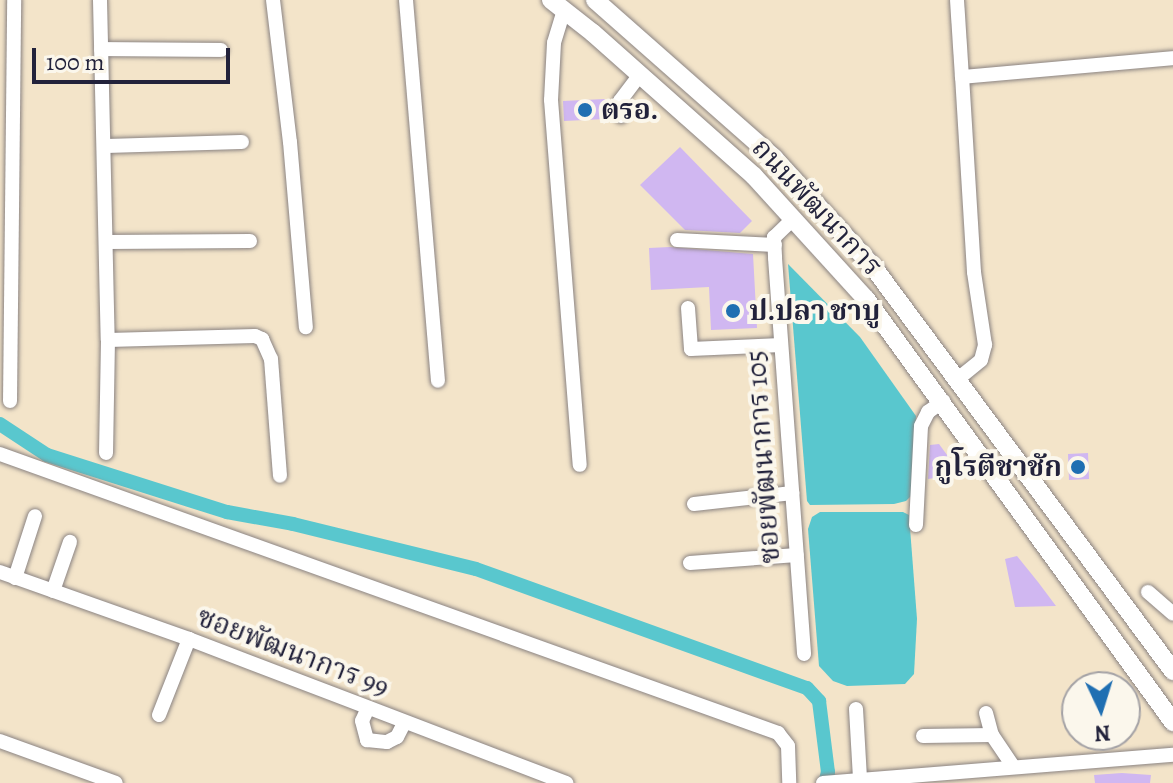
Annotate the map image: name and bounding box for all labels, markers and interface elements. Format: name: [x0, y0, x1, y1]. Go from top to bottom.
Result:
scale bar: [36, 32, 234, 82]
text: 100 m: [46, 46, 105, 78]
place label: ตรอ.: [601, 93, 658, 127]
marker: ตรอ.: [576, 101, 594, 119]
street label: ถนนพัฒนาการ: [745, 131, 889, 283]
place label: ป.ปลา ชาบู: [749, 294, 880, 328]
marker: ป.ปลา ชาบู: [724, 302, 742, 320]
street label: ซอยพัฒนาการ 105: [739, 349, 787, 565]
place label: กูโรตีชาชัก: [934, 450, 1062, 484]
marker: กูโรตีชาชัก: [1069, 458, 1087, 476]
street label: ซอยพัฒนาการ 99: [192, 600, 394, 704]
north arrow: [1061, 671, 1141, 751]
text: N: [1093, 717, 1112, 748]

